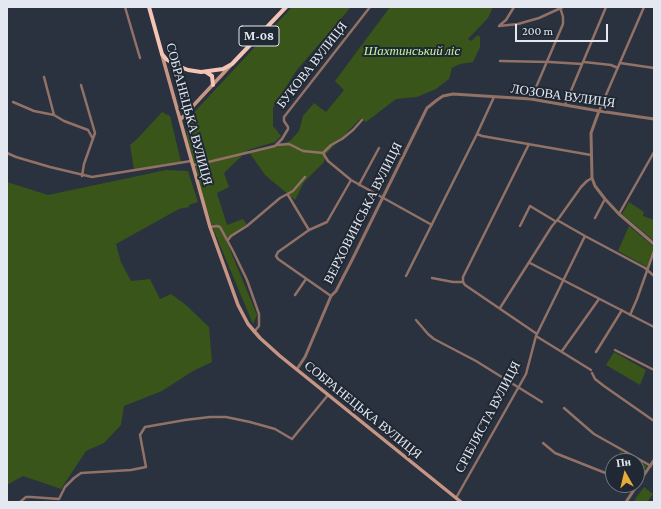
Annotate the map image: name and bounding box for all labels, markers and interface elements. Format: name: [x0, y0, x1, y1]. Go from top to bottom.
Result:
scale bar: [517, 16, 610, 42]
street label: БУКОВА ВУЛИЦЯ: [273, 19, 351, 111]
text: 200 m: [522, 24, 553, 38]
road number: М-08: [239, 26, 279, 46]
street label: СОБРАНЕЦЬКА ВУЛИЦЯ: [162, 41, 216, 187]
park label: Шахтинський ліс: [364, 43, 460, 59]
street label: ЛОЗОВА ВУЛИЦЯ: [510, 81, 616, 111]
street label: ВЕРХОВИНСЬКА ВУЛИЦЯ: [320, 140, 406, 286]
street label: СОБРАНЕЦЬКА ВУЛИЦЯ: [301, 358, 425, 462]
street label: СРІБЛЯСТА ВУЛИЦЯ: [452, 358, 524, 476]
north arrow: [605, 453, 645, 493]
text: Пн: [615, 455, 632, 469]

